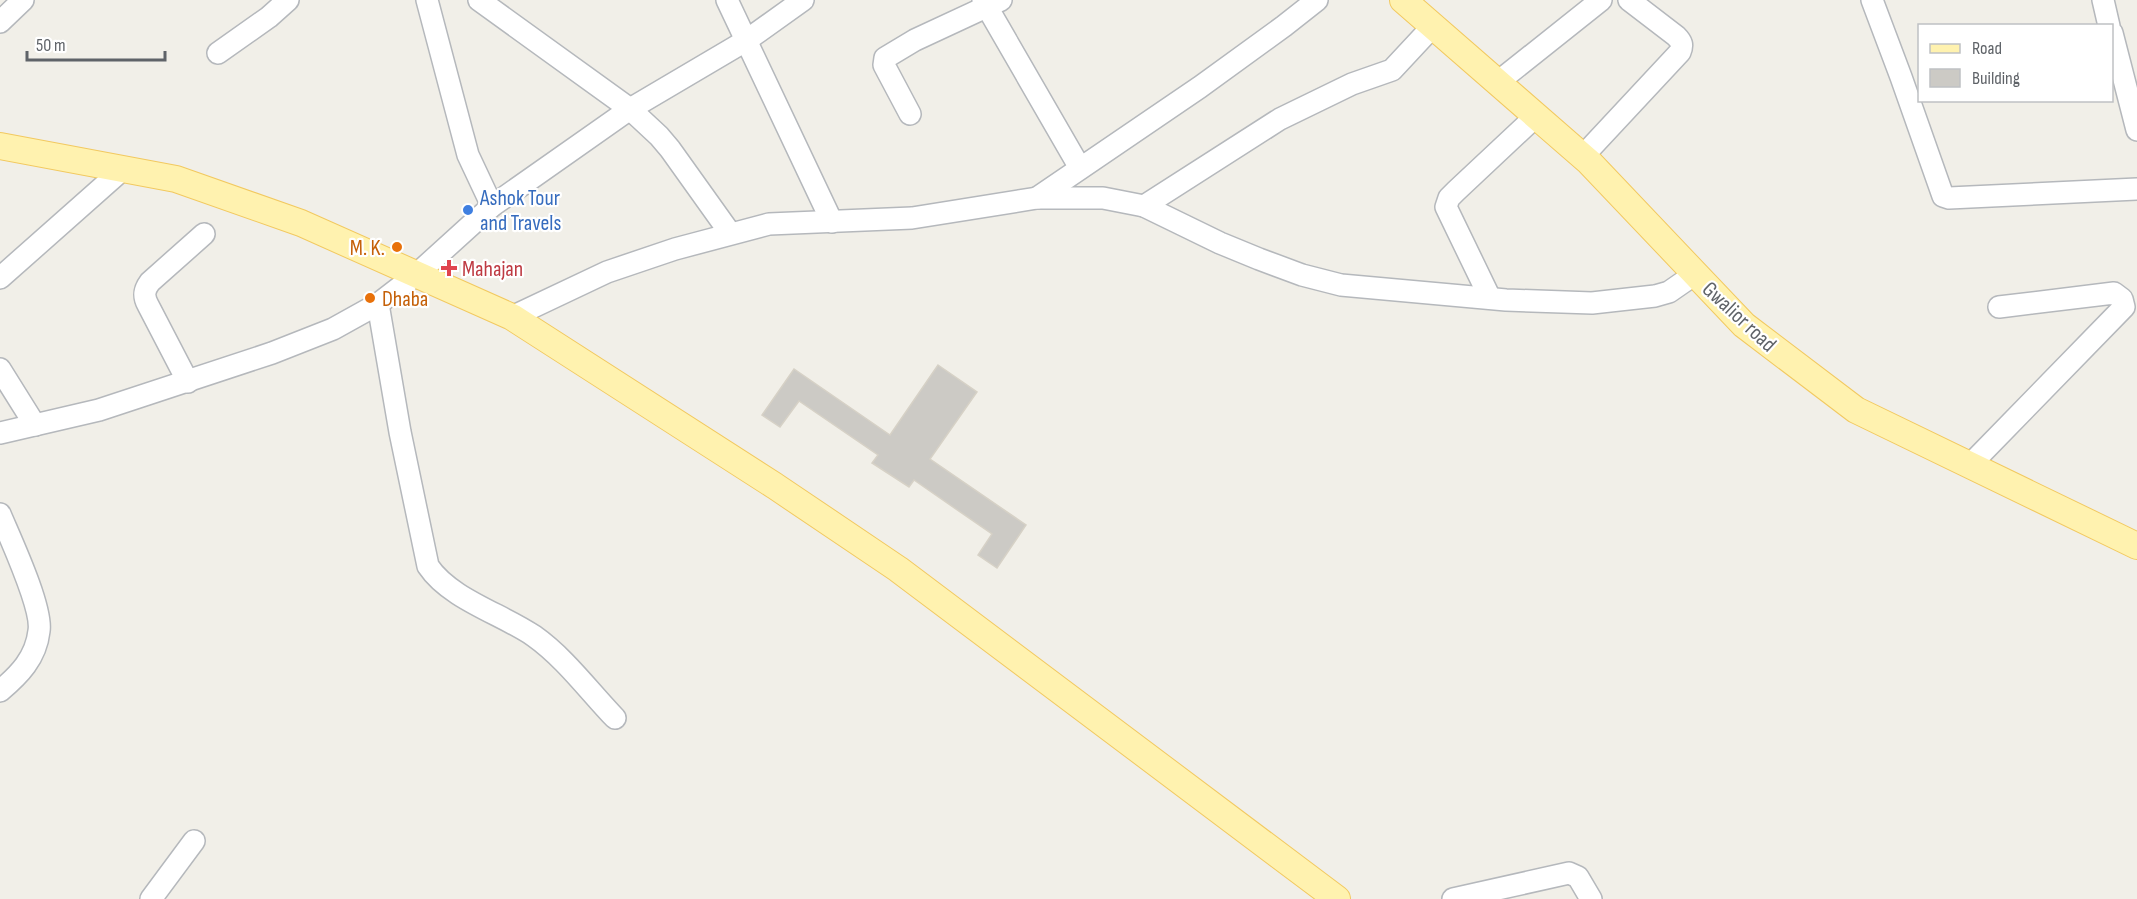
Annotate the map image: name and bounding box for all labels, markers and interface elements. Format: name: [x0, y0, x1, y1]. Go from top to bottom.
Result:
scale bar: [27, 24, 165, 62]
legend: [1918, 24, 2113, 102]
text: 50 m: [36, 35, 66, 56]
text: Road: [1972, 38, 2002, 59]
text: Building: [1972, 68, 2020, 89]
place label: Ashok Tour and Travels: [479, 185, 561, 237]
marker: Ashok Tour and Travels: [461, 203, 475, 217]
place label: M. K.: [350, 235, 385, 262]
marker: M. K.: [390, 240, 404, 254]
place label: Mahajan: [462, 256, 523, 283]
marker: Mahajan: [440, 259, 458, 277]
street label: Gwalior road: [1696, 276, 1782, 358]
place label: Dhaba: [382, 286, 428, 313]
marker: Dhaba: [363, 291, 377, 305]

